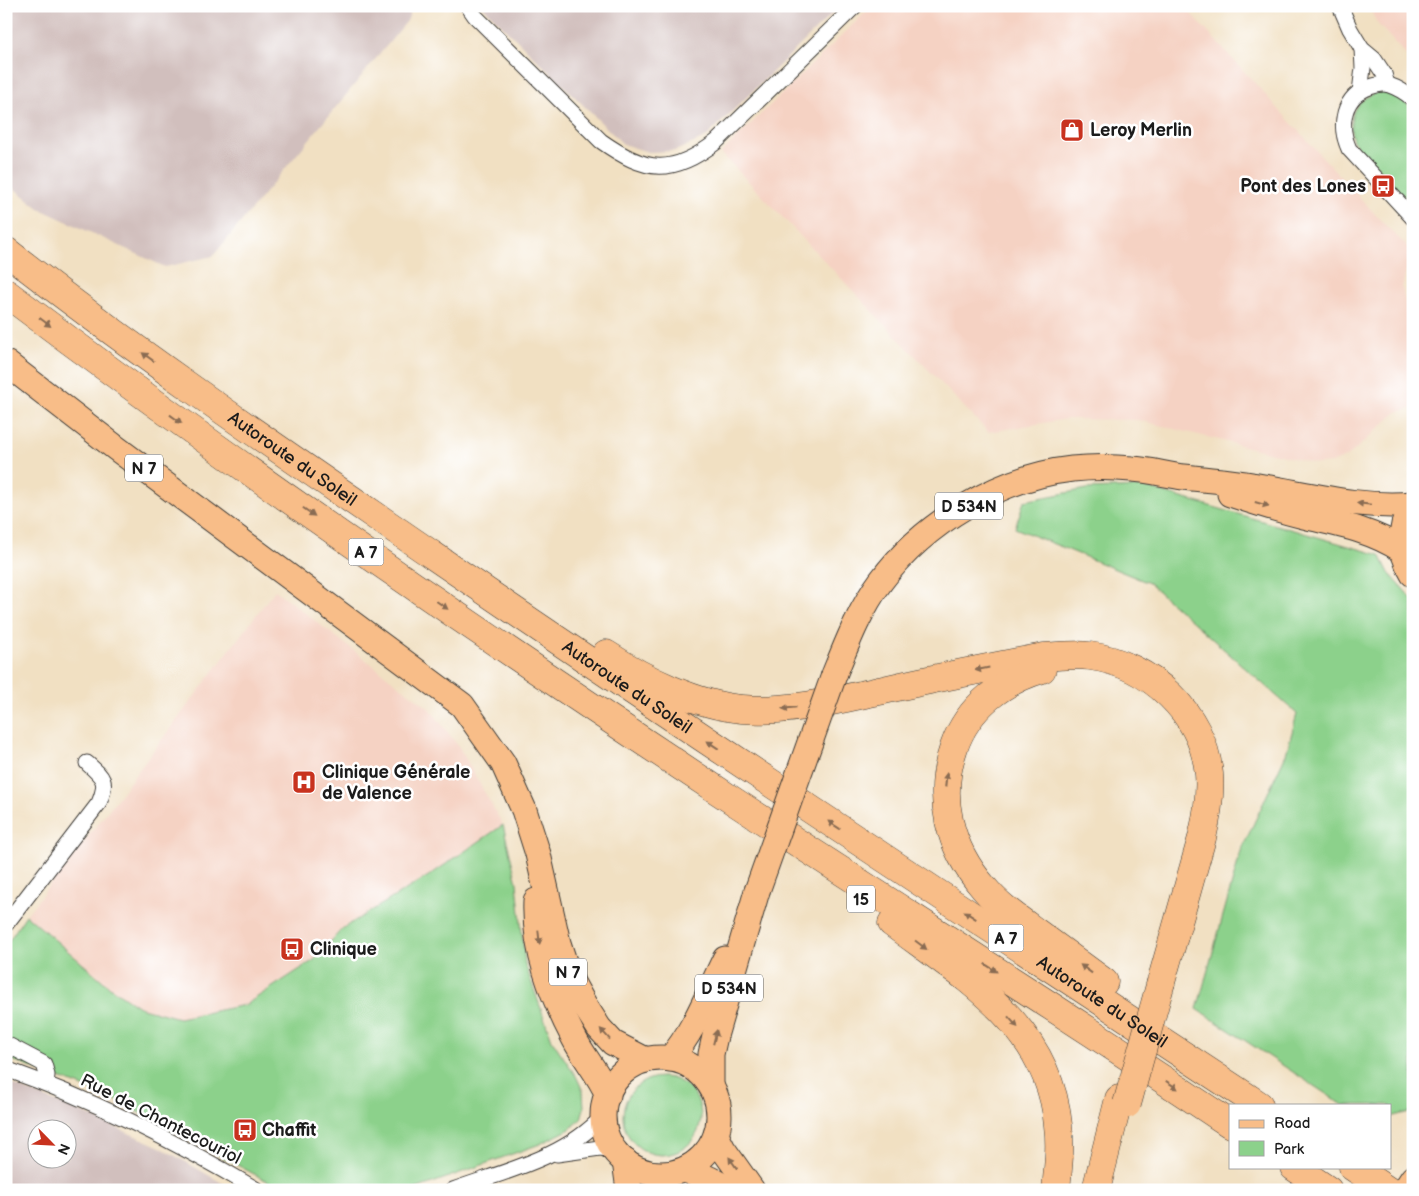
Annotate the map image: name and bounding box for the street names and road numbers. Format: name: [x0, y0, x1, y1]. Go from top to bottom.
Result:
street label: Autoroute du Soleil: [224, 407, 361, 511]
road number: N 7: [125, 454, 163, 482]
road number: D 534N: [935, 492, 1003, 520]
road number: A 7: [348, 538, 384, 566]
street label: Autoroute du Soleil: [558, 636, 696, 738]
road number: 15: [847, 886, 875, 912]
road number: A 7: [988, 924, 1024, 951]
street label: Autoroute du Soleil: [1033, 952, 1171, 1053]
road number: N 7: [549, 959, 587, 986]
road number: D 534N: [695, 974, 763, 1001]
street label: Rue de Chantecouriol: [77, 1070, 245, 1169]

